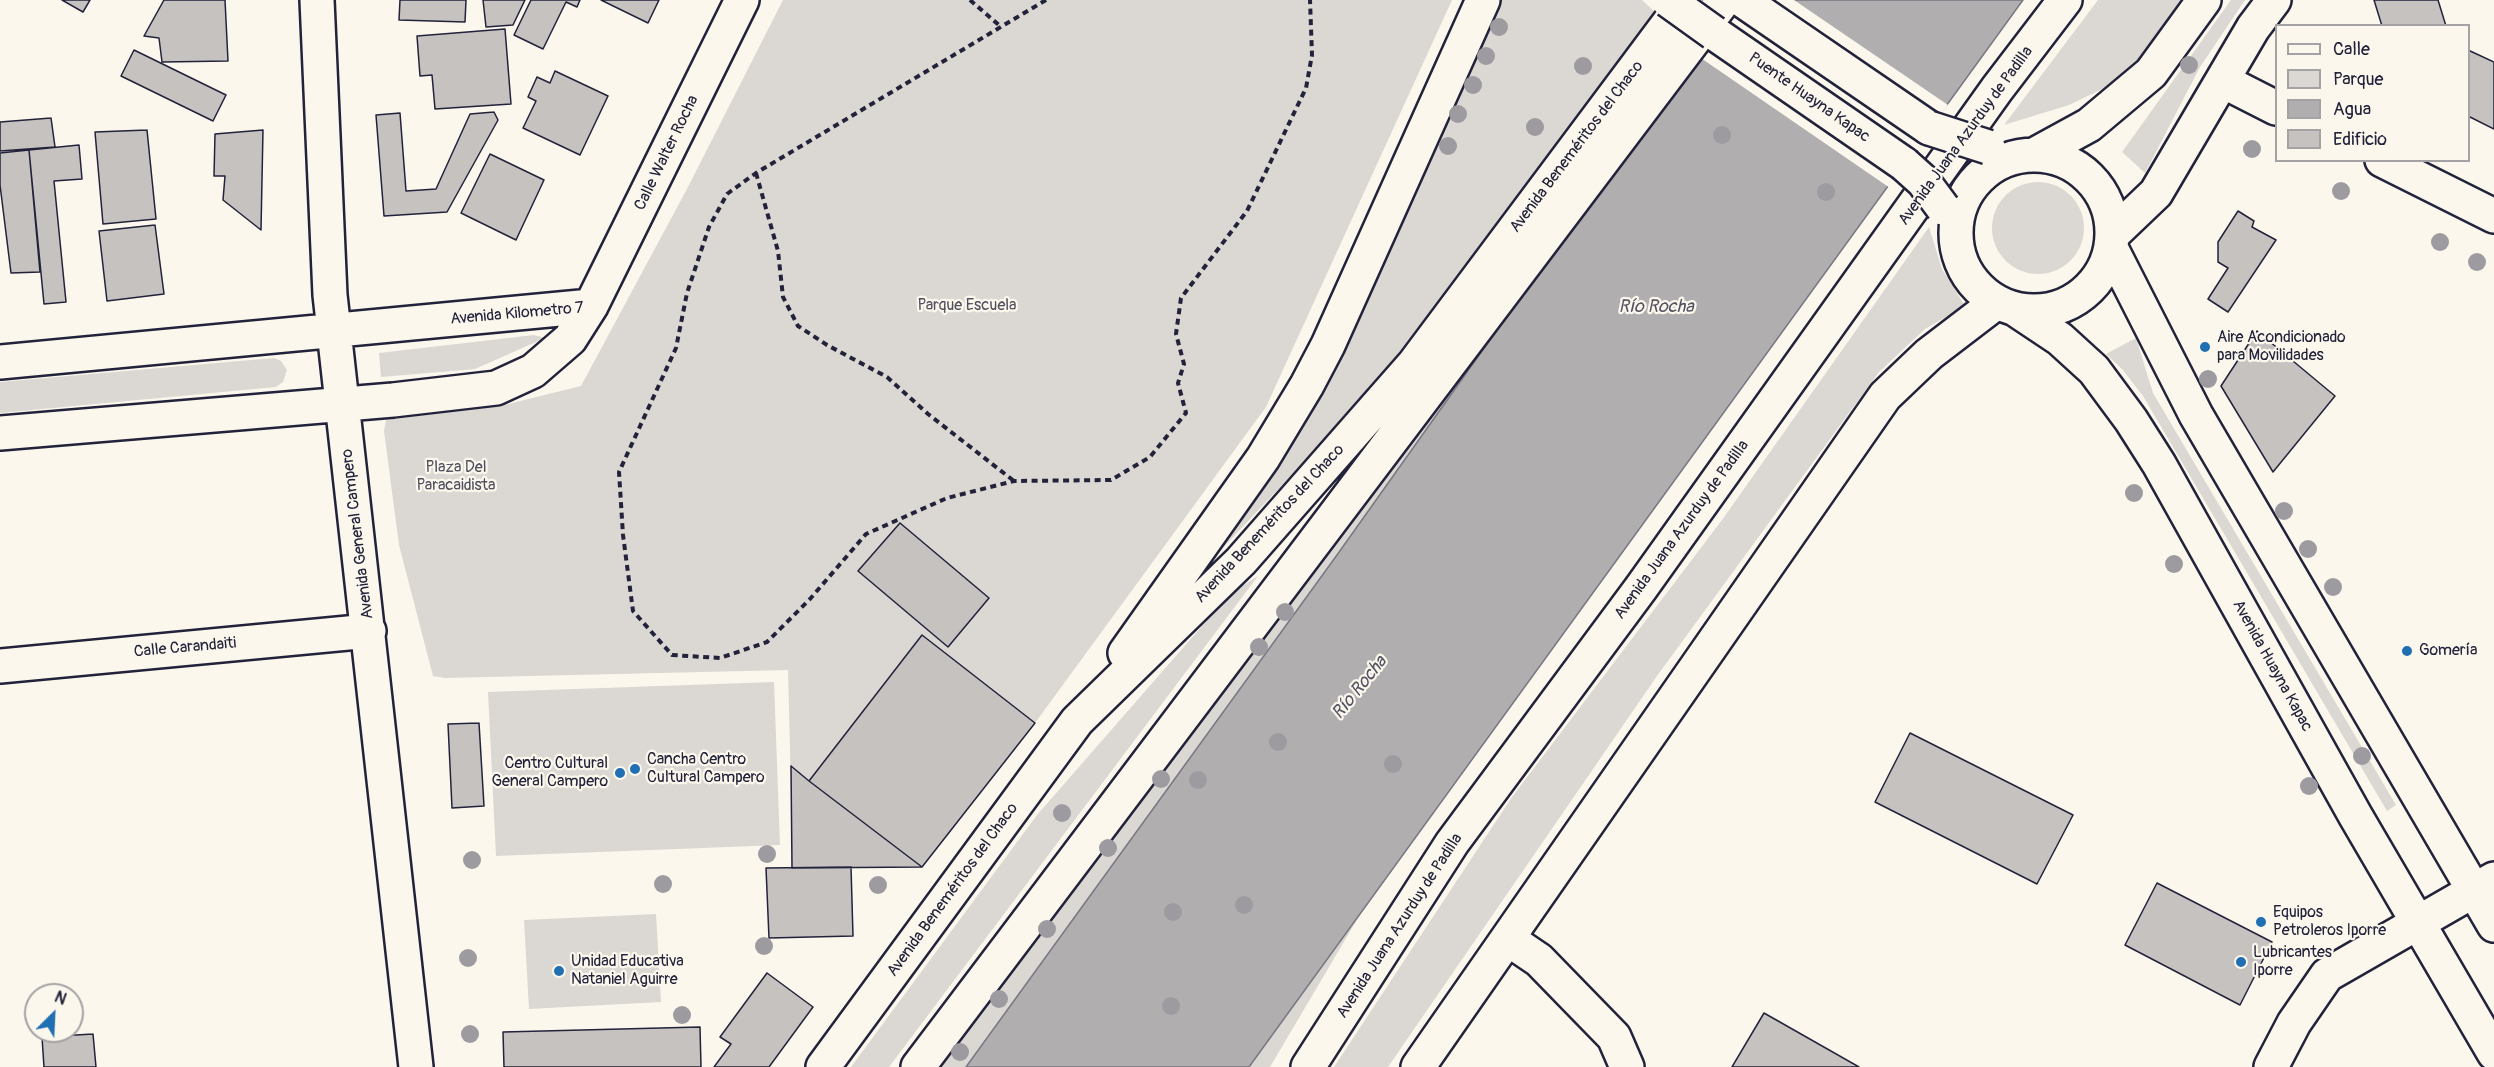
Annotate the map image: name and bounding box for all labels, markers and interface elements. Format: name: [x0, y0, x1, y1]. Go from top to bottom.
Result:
legend: [2275, 24, 2470, 162]
text: Calle: [2333, 38, 2370, 61]
street label: Avenida Juana Azurduy de Padilla: [1895, 43, 2037, 229]
street label: Puente Huayna Kapac: [1745, 49, 1873, 147]
street label: Avenida Beneméritos del Chaco: [1506, 57, 1648, 237]
text: Parque: [2333, 68, 2383, 91]
street label: Calle Walter Rocha: [631, 92, 703, 214]
text: Agua: [2333, 98, 2371, 121]
text: Edificio: [2333, 128, 2387, 151]
park label: Parque Escuela: [917, 296, 1017, 316]
water label: Río Rocha: [1618, 296, 1694, 318]
street label: Avenida Kilometro 7: [450, 299, 584, 329]
place label: Aire Acondicionado para Movilidades: [2217, 328, 2346, 366]
marker: Aire Acondicionado para Movilidades: [2198, 340, 2212, 354]
street label: Avenida Juana Azurduy de Padilla: [1611, 437, 1753, 623]
street label: Avenida Beneméritos del Chaco: [1191, 441, 1349, 607]
street label: Avenida General Campero: [338, 448, 378, 620]
park label: Plaza Del Paracaidista: [417, 458, 495, 496]
street label: Avenida Huayna Kapac: [2228, 597, 2316, 735]
street label: Calle Carandaiti: [133, 634, 237, 662]
place label: Gomería: [2419, 641, 2477, 661]
marker: Gomería: [2400, 644, 2414, 658]
water label: Río Rocha: [1328, 652, 1392, 724]
place label: Cancha Centro Cultural Campero: [647, 750, 765, 788]
place label: Centro Cultural General Campero: [492, 754, 608, 792]
marker: Cancha Centro Cultural Campero: [628, 762, 642, 776]
marker: Centro Cultural General Campero: [613, 766, 627, 780]
street label: Avenida Beneméritos del Chaco: [884, 799, 1022, 981]
street label: Avenida Juana Azurduy de Padilla: [1333, 830, 1467, 1022]
place label: Equipos Petroleros Iporre: [2273, 903, 2386, 941]
marker: Equipos Petroleros Iporre: [2254, 915, 2268, 929]
place label: Lubricantes Iporre: [2253, 943, 2332, 981]
place label: Unidad Educativa Nataniel Aguirre: [571, 952, 684, 990]
marker: Lubricantes Iporre: [2234, 955, 2248, 969]
marker: Unidad Educativa Nataniel Aguirre: [552, 964, 566, 978]
north arrow: [24, 983, 84, 1043]
text: N: [51, 987, 70, 1010]

